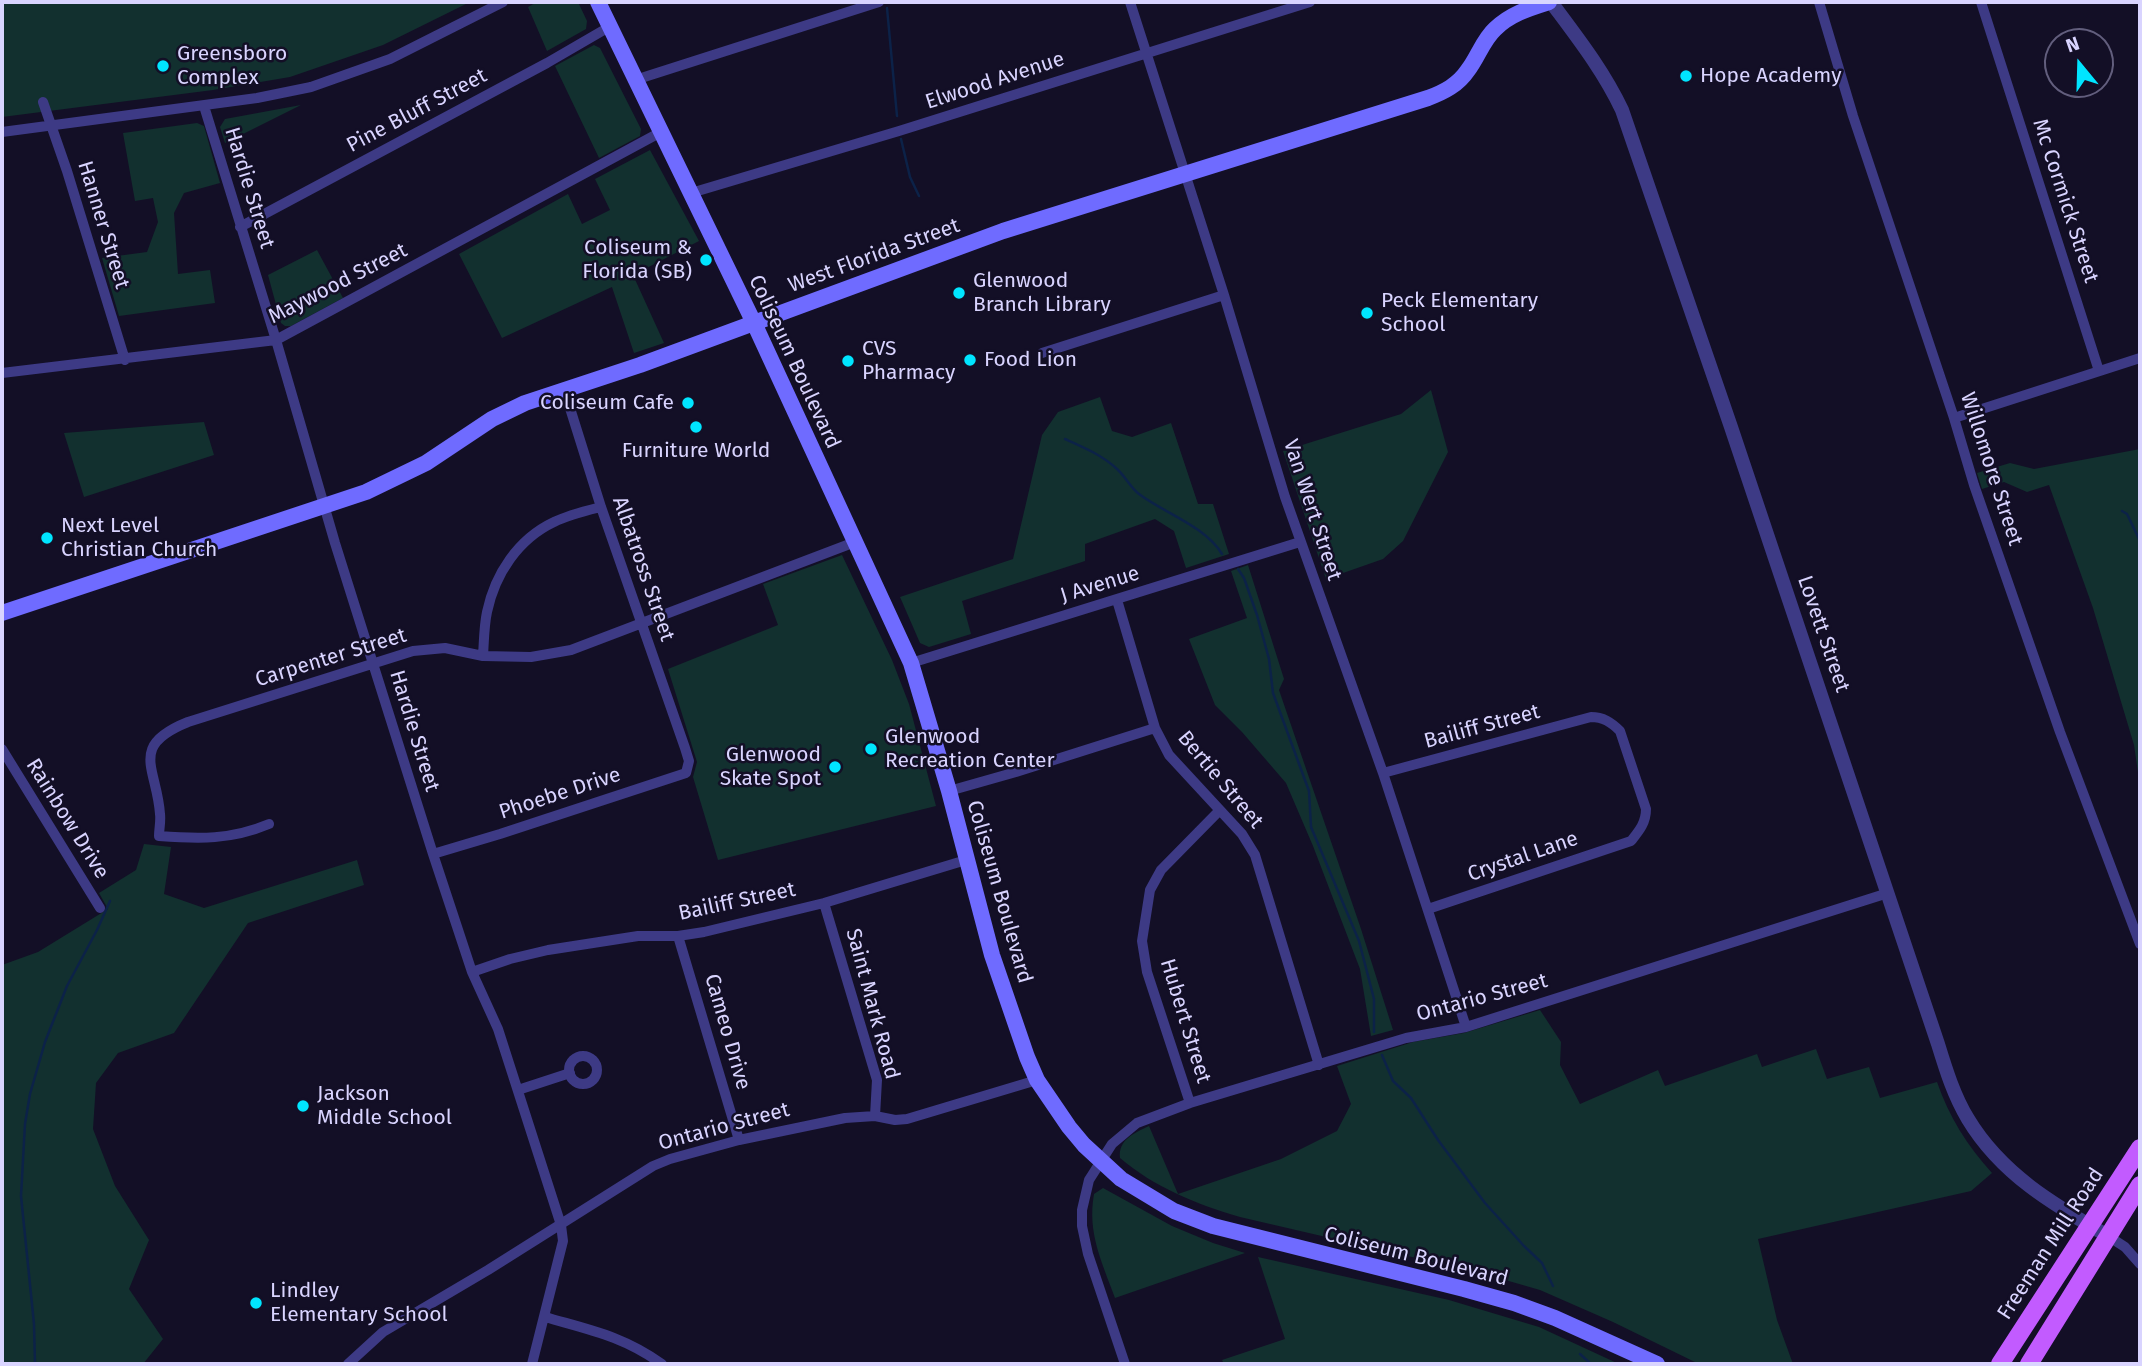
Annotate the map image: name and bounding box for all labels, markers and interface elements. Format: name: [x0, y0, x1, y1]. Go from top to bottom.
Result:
north arrow: [2044, 28, 2114, 98]
text: N: [2063, 32, 2082, 57]
place label: Greensboro Complex: [177, 41, 287, 91]
street label: Elwood Avenue: [922, 47, 1068, 115]
marker: Greensboro Complex: [155, 58, 171, 74]
street label: Pine Bluff Street: [343, 63, 491, 159]
place label: Hope Academy: [1700, 63, 1841, 89]
marker: Hope Academy: [1678, 68, 1694, 84]
street label: Mc Cormick Street: [2027, 116, 2103, 286]
street label: Hardie Street: [219, 124, 279, 252]
street label: Hanner Street: [72, 158, 134, 292]
street label: West Florida Street: [785, 213, 963, 299]
place label: Coliseum & Florida (SB): [582, 235, 692, 285]
street label: Maywood Street: [264, 238, 412, 330]
marker: Coliseum & Florida (SB): [698, 252, 714, 268]
place label: Glenwood Branch Library: [973, 268, 1111, 318]
street label: Coliseum Boulevard: [743, 271, 845, 453]
marker: Glenwood Branch Library: [951, 285, 967, 301]
place label: Peck Elementary School: [1381, 288, 1538, 338]
marker: Peck Elementary School: [1359, 305, 1375, 321]
place label: CVS Pharmacy: [862, 336, 955, 386]
place label: Food Lion: [984, 347, 1077, 373]
marker: Food Lion: [962, 352, 978, 368]
marker: CVS Pharmacy: [840, 353, 856, 369]
street label: Willomore Street: [1954, 389, 2028, 549]
place label: Coliseum Cafe: [540, 390, 674, 416]
marker: Coliseum Cafe: [680, 395, 696, 411]
marker: Furniture World: [688, 419, 704, 435]
street label: Van Wert Street: [1277, 436, 1347, 584]
place label: Furniture World: [622, 438, 770, 464]
street label: Albatross Street: [606, 493, 680, 645]
place label: Next Level Christian Church: [61, 513, 217, 563]
marker: Next Level Christian Church: [39, 530, 55, 546]
street label: J Avenue: [1057, 561, 1143, 609]
street label: Lovett Street: [1791, 572, 1855, 696]
street label: Carpenter Street: [252, 623, 410, 693]
street label: Hardie Street: [384, 667, 444, 795]
street label: Bailiff Street: [1421, 699, 1543, 755]
place label: Glenwood Recreation Center: [885, 724, 1055, 774]
street label: Bertie Street: [1172, 726, 1268, 834]
marker: Glenwood Recreation Center: [863, 741, 879, 757]
place label: Glenwood Skate Spot: [720, 742, 821, 792]
street label: Rainbow Drive: [20, 754, 114, 884]
marker: Glenwood Skate Spot: [827, 759, 843, 775]
street label: Phoebe Drive: [496, 762, 624, 826]
street label: Coliseum Boulevard: [961, 798, 1037, 986]
street label: Crystal Lane: [1464, 826, 1582, 888]
street label: Bailiff Street: [676, 877, 798, 927]
street label: Saint Mark Road: [840, 926, 904, 1082]
street label: Hubert Street: [1154, 956, 1216, 1086]
street label: Ontario Street: [1414, 968, 1550, 1028]
street label: Cameo Drive: [698, 971, 756, 1093]
place label: Jackson Middle School: [317, 1081, 452, 1131]
street label: Ontario Street: [656, 1097, 792, 1157]
marker: Jackson Middle School: [295, 1098, 311, 1114]
street label: Freeman Mill Road: [1993, 1163, 2109, 1325]
street label: Coliseum Boulevard: [1321, 1222, 1511, 1292]
place label: Lindley Elementary School: [270, 1278, 448, 1328]
marker: Lindley Elementary School: [248, 1295, 264, 1311]

